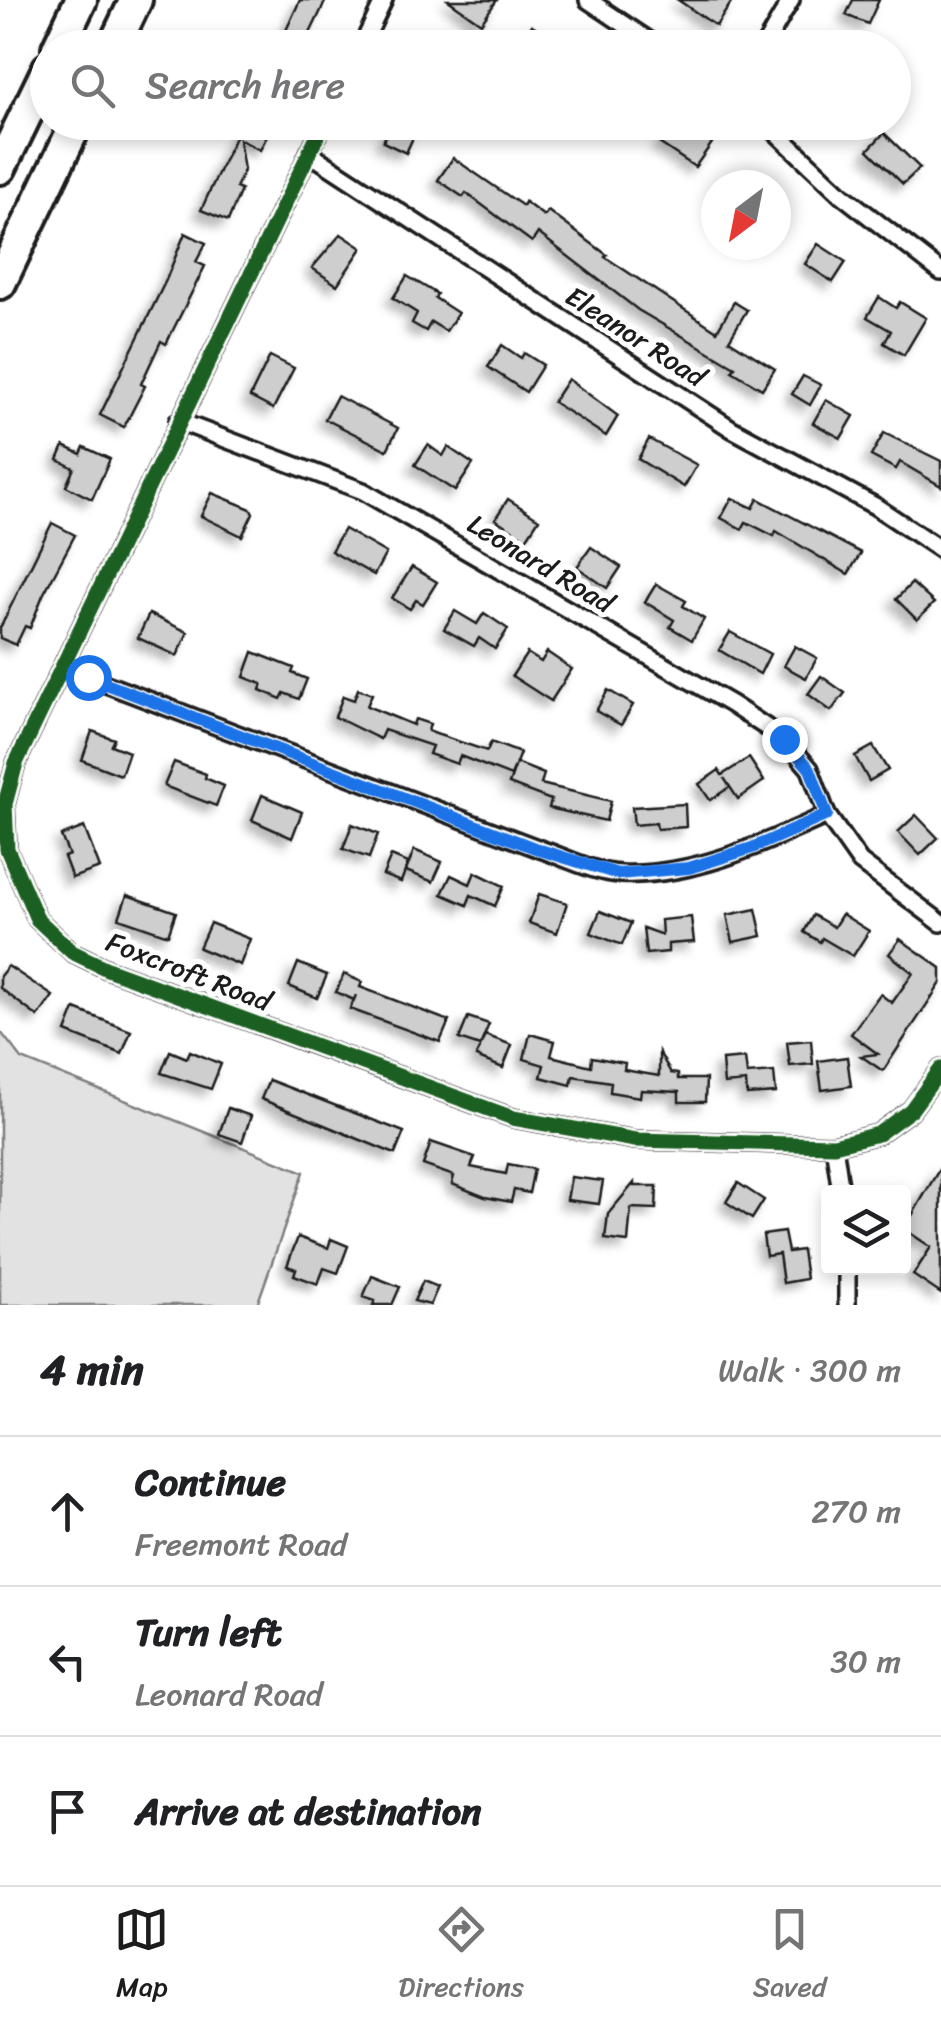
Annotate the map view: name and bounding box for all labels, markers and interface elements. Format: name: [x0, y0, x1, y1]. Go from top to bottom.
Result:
search box: [30, 30, 911, 140]
text: Search here: [145, 52, 345, 119]
icon: search: [65, 58, 120, 113]
north arrow: [701, 170, 791, 260]
street label: Eleanor Road: [555, 272, 718, 402]
street label: Leonard Road: [458, 500, 626, 628]
route start: [66, 655, 112, 701]
route end: [762, 717, 808, 763]
street label: Foxcroft Road: [99, 917, 281, 1026]
map controls: [821, 1185, 911, 1275]
button: layers: [821, 1185, 911, 1275]
text: 4 min: [40, 1333, 144, 1407]
text: Walk · 300 m: [718, 1342, 901, 1399]
text: Continue: [135, 1449, 286, 1516]
text: 270 m: [811, 1483, 901, 1540]
icon: ahead: [40, 1484, 95, 1539]
text: Freemont Road: [135, 1516, 347, 1573]
text: Turn left: [135, 1599, 281, 1666]
text: 30 m: [830, 1633, 901, 1690]
icon: left: [40, 1634, 95, 1689]
text: Leonard Road: [135, 1666, 323, 1723]
text: Arrive at destination: [135, 1778, 482, 1845]
icon: arrive: [40, 1784, 95, 1839]
tab: Map: [114, 1902, 169, 2011]
tab: Directions: [398, 1902, 524, 2011]
tab: Saved: [753, 1902, 827, 2011]

